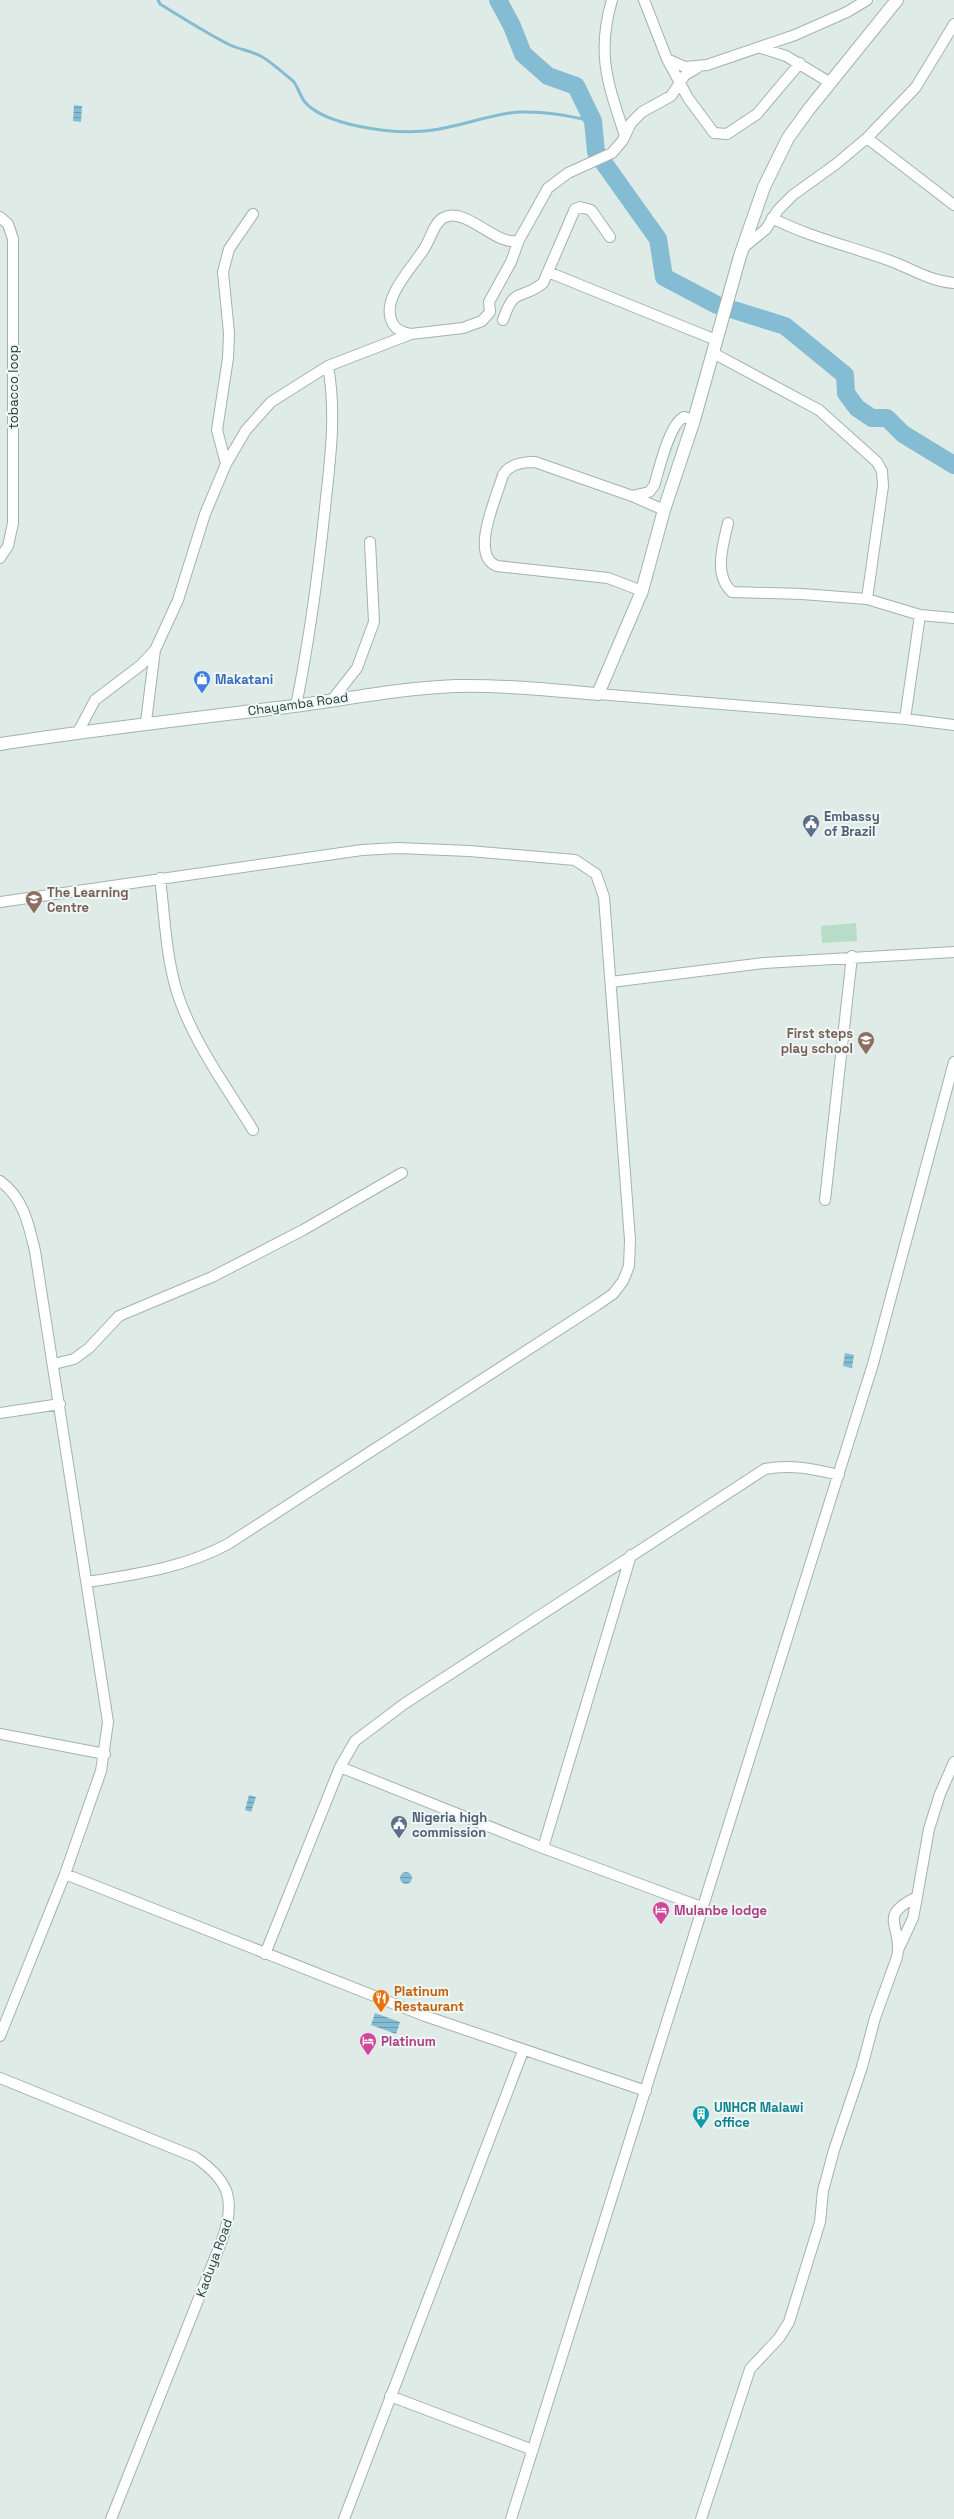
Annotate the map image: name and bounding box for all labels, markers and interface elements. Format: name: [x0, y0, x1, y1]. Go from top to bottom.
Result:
street label: tobacco loop: [5, 345, 22, 429]
shop icon: Makatani: [192, 669, 212, 694]
place label: Makatani: [215, 671, 273, 688]
street label: Chayamba Road: [247, 689, 349, 719]
place label: Embassy of Brazil: [824, 808, 880, 840]
public building icon: Embassy of Brazil: [801, 813, 821, 838]
place label: The Learning Centre: [47, 884, 128, 916]
school or university icon: The Learning Centre: [24, 889, 44, 914]
place label: First steps play school: [781, 1025, 853, 1057]
school or university icon: First steps play school: [856, 1030, 876, 1055]
place label: Nigeria high commission: [412, 1809, 487, 1841]
public building icon: Nigeria high commission: [389, 1814, 409, 1839]
hotel icon: Mulanbe lodge: [651, 1900, 671, 1925]
place label: Mulanbe lodge: [674, 1902, 767, 1919]
place label: Platinum Restaurant: [394, 1983, 464, 2015]
restaurant icon: Platinum Restaurant: [371, 1988, 391, 2013]
hotel icon: Platinum: [358, 2031, 378, 2056]
place label: Platinum: [381, 2033, 436, 2050]
place label: UNHCR Malawi office: [714, 2099, 803, 2131]
building icon: UNHCR Malawi office: [691, 2104, 711, 2129]
street label: Kaduya Road: [192, 2216, 236, 2300]

